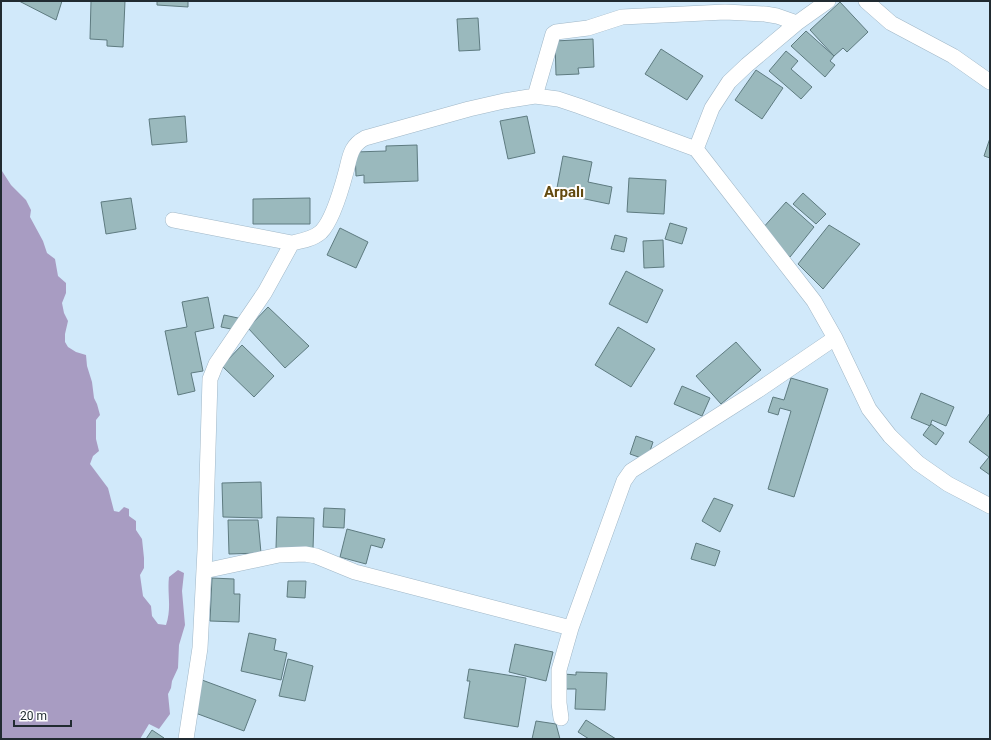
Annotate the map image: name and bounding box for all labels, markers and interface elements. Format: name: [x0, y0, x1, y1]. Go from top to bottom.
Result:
district label: Arpalı: [544, 183, 584, 201]
scale bar: [14, 702, 71, 728]
text: 20 m: [20, 709, 47, 723]

